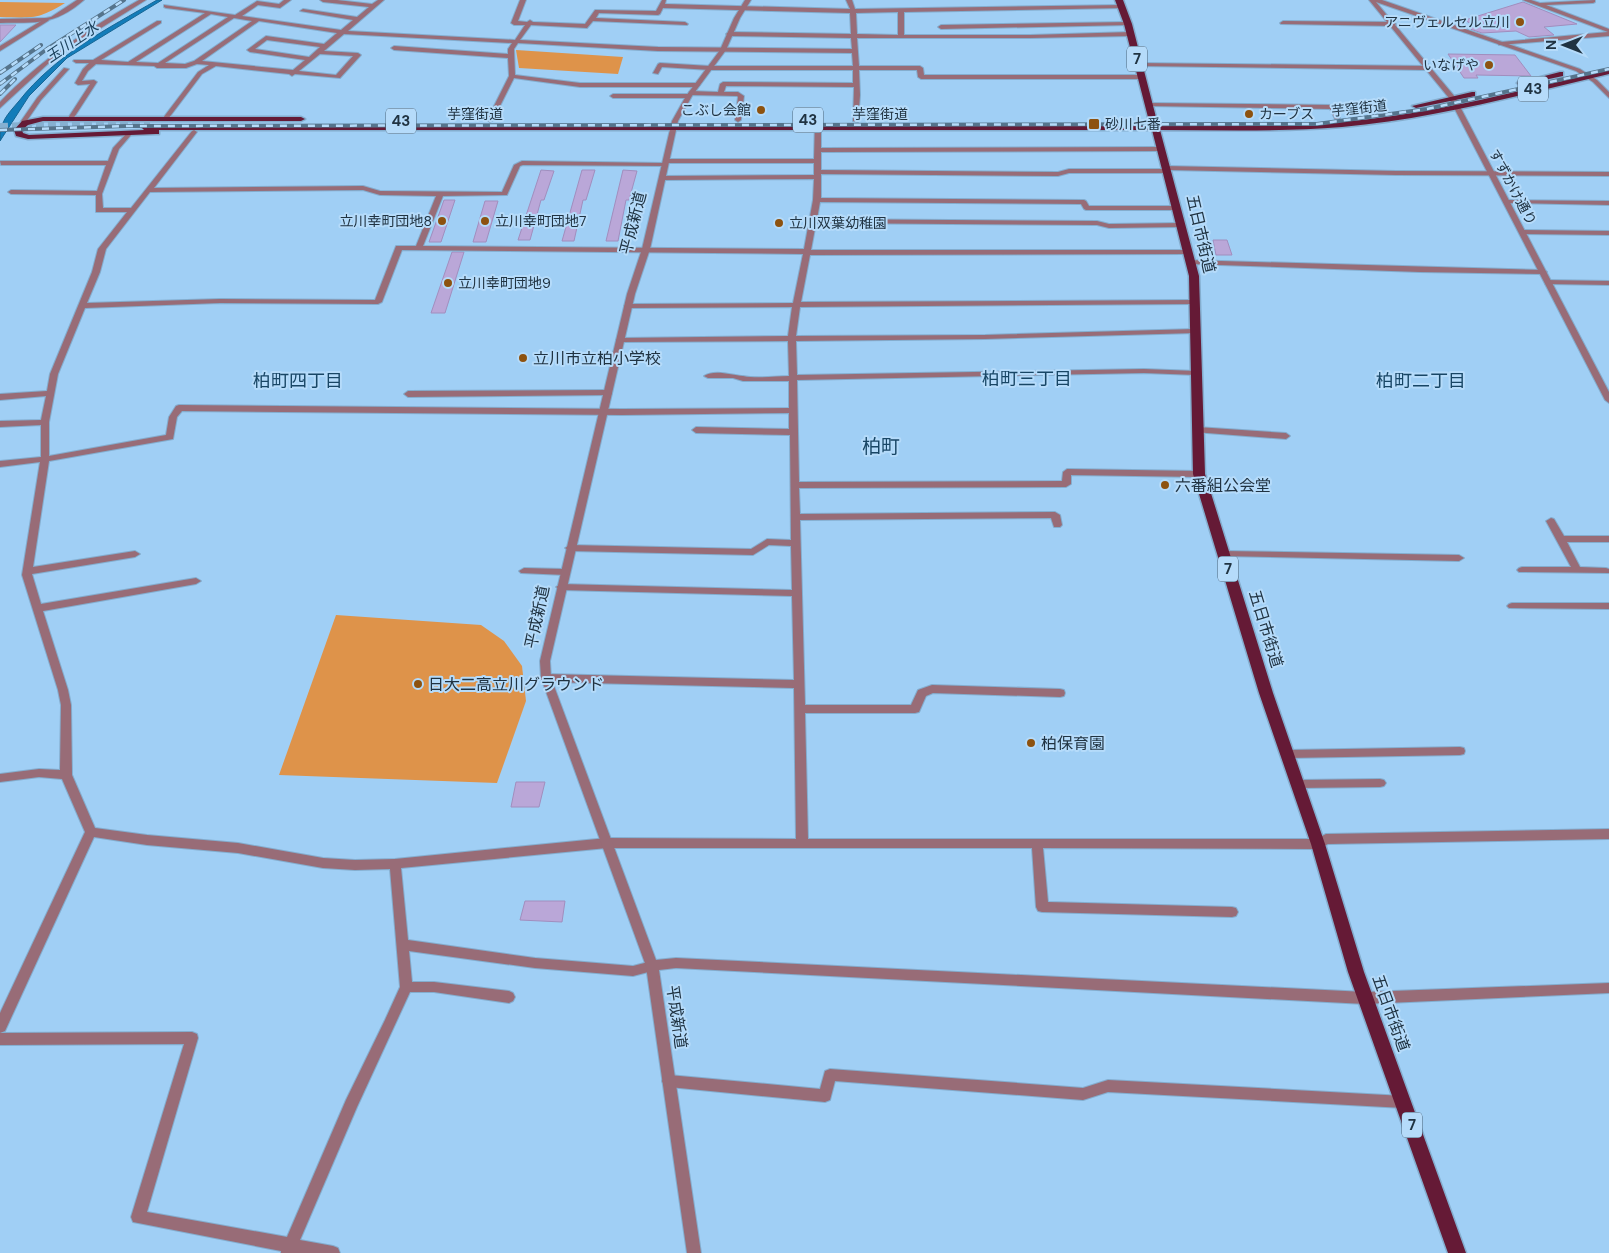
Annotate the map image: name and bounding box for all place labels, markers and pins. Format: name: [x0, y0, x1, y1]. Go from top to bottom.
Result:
place label: アニヴェルセル立川: [1384, 13, 1510, 31]
marker: アニヴェルセル立川: [1514, 16, 1526, 28]
place label: いなげや: [1423, 56, 1479, 74]
marker: いなげや: [1483, 59, 1495, 71]
place label: こぶし会館: [681, 101, 751, 119]
marker: こぶし会館: [755, 104, 767, 116]
place label: カーブス: [1259, 105, 1314, 123]
marker: カーブス: [1243, 108, 1255, 120]
place label: 砂川七番: [1105, 115, 1161, 133]
marker: 砂川七番: [1087, 117, 1101, 131]
place label: 立川幸町団地8: [339, 212, 432, 230]
place label: 立川幸町団地7: [495, 212, 586, 230]
place label: 立川双葉幼稚園: [789, 214, 887, 232]
marker: 立川幸町団地8: [436, 215, 448, 227]
marker: 立川幸町団地7: [479, 215, 491, 227]
marker: 立川双葉幼稚園: [773, 217, 785, 229]
place label: 立川幸町団地9: [458, 274, 551, 292]
marker: 立川幸町団地9: [442, 277, 454, 289]
place label: 立川市立柏小学校: [533, 348, 661, 369]
marker: 立川市立柏小学校: [517, 352, 529, 364]
place label: 六番組公会堂: [1175, 475, 1271, 496]
marker: 六番組公会堂: [1159, 479, 1171, 491]
place label: 日大二高立川グラウンド: [428, 674, 604, 695]
marker: 日大二高立川グラウンド: [412, 678, 424, 690]
place label: 柏保育園: [1041, 733, 1105, 754]
marker: 柏保育園: [1025, 737, 1037, 749]

